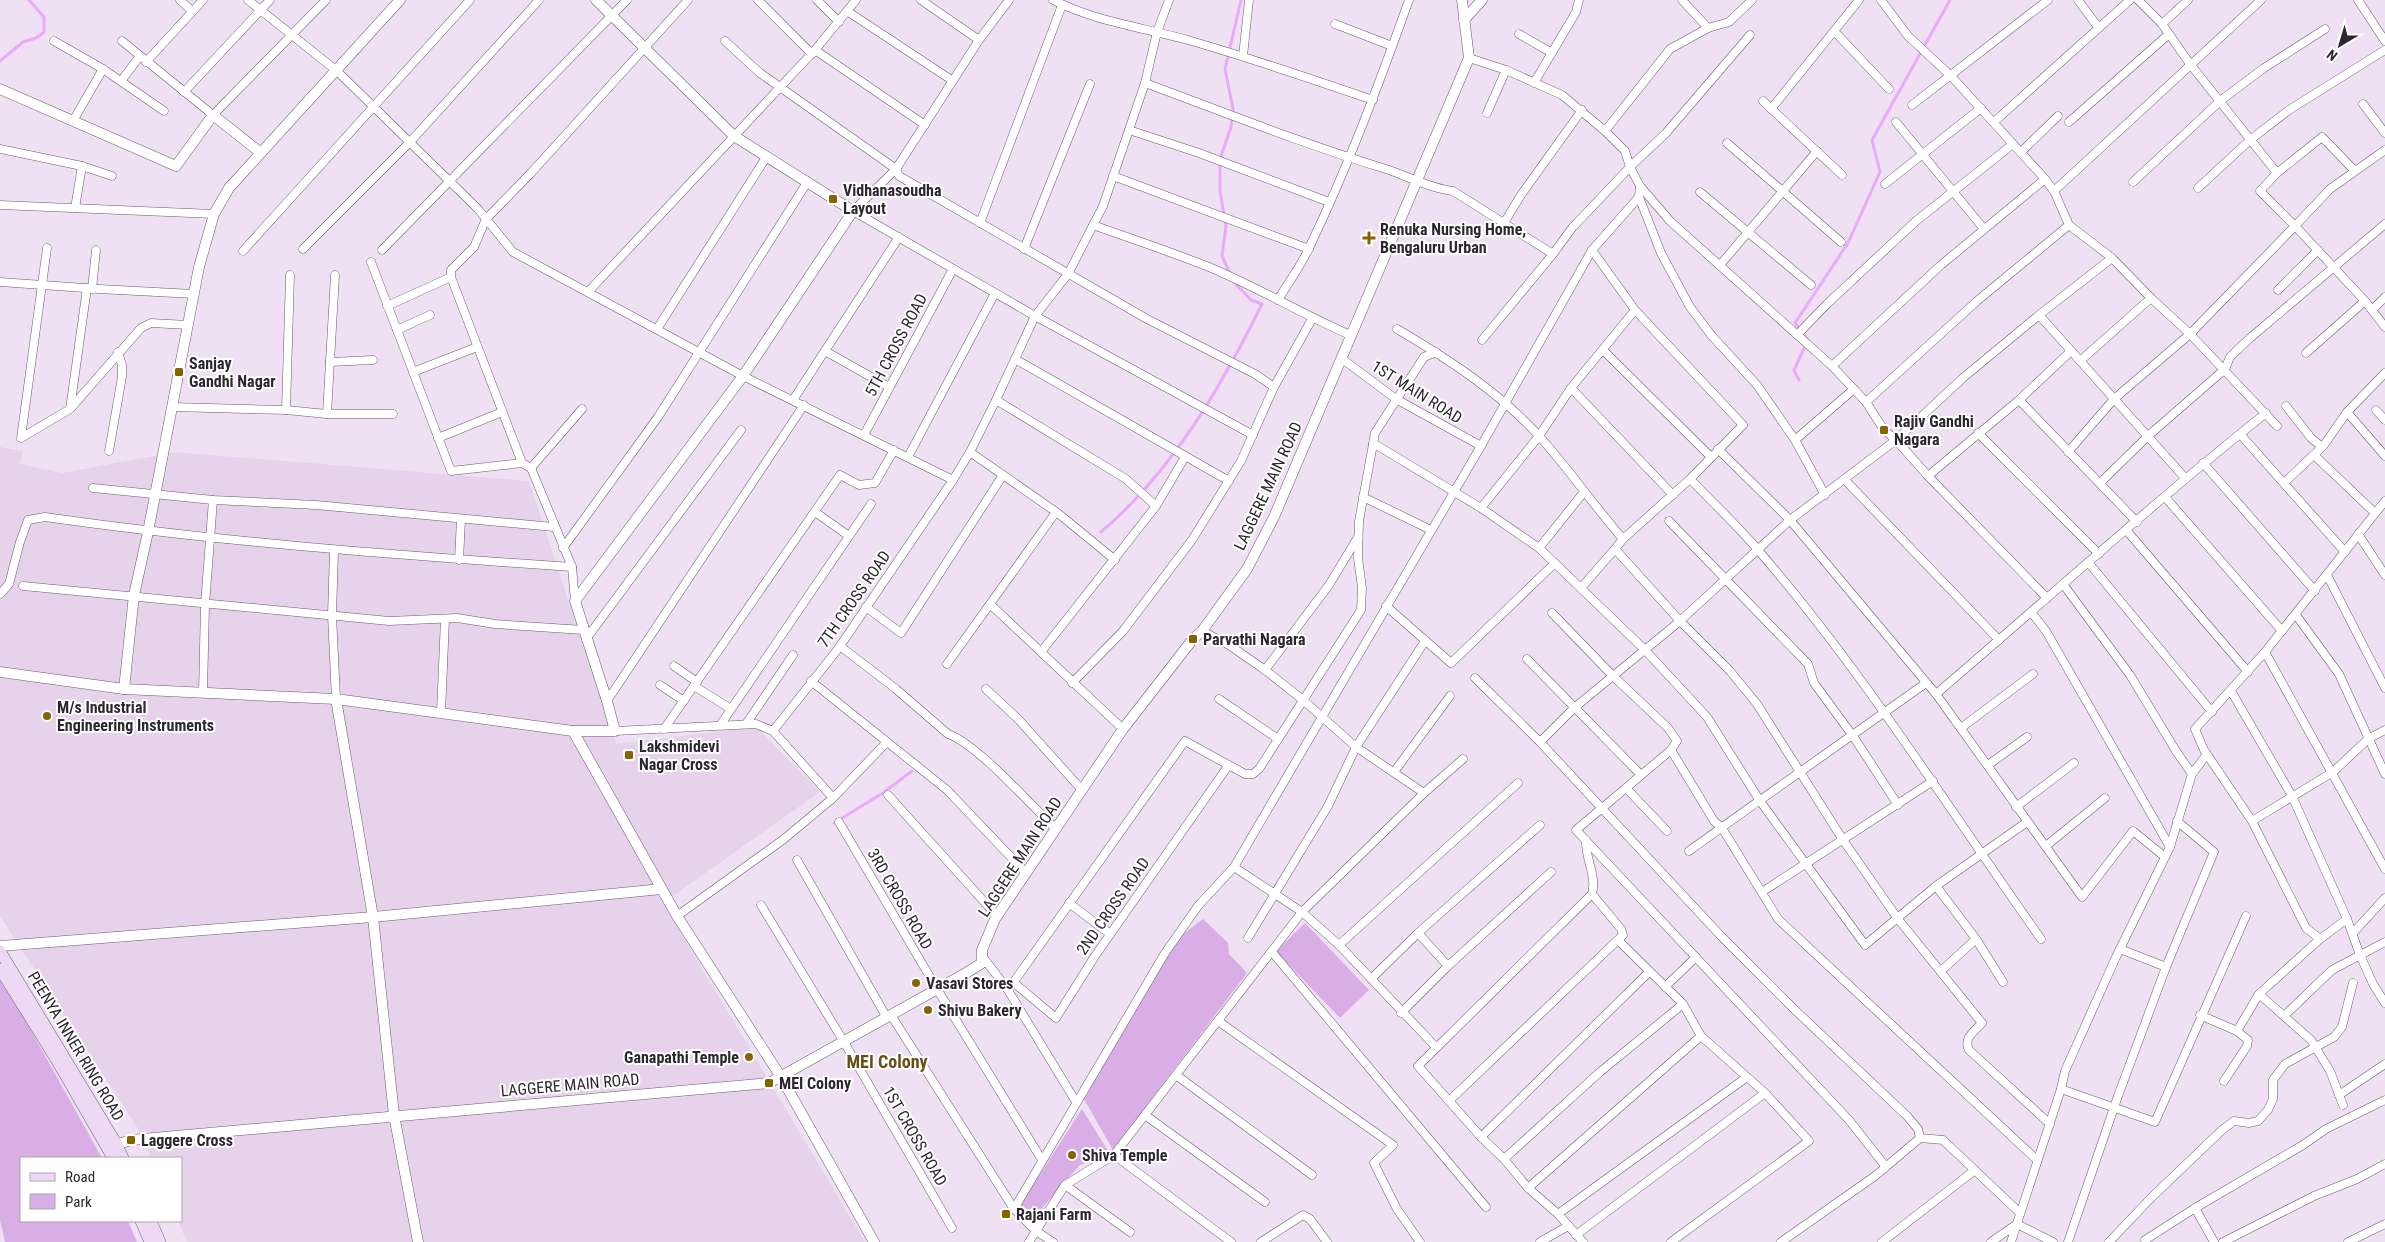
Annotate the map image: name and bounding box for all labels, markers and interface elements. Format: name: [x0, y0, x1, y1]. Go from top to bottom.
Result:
north arrow: [2315, 20, 2365, 70]
text: N: [2324, 46, 2340, 64]
place label: Vidhanasoudha Layout: [843, 181, 942, 218]
marker: Vidhanasoudha Layout: [827, 193, 839, 205]
place label: Renuka Nursing Home, Bengaluru Urban: [1380, 220, 1526, 257]
marker: Renuka Nursing Home, Bengaluru Urban: [1362, 231, 1376, 245]
street label: 5TH CROSS ROAD: [861, 290, 931, 400]
place label: Sanjay Gandhi Nagar: [189, 354, 276, 391]
street label: 1ST MAIN ROAD: [1368, 357, 1466, 427]
marker: Sanjay Gandhi Nagar: [173, 366, 185, 378]
place label: Rajiv Gandhi Nagara: [1894, 412, 1974, 449]
street label: LAGGERE MAIN ROAD: [1230, 419, 1306, 553]
marker: Rajiv Gandhi Nagara: [1878, 424, 1890, 436]
street label: 7TH CROSS ROAD: [814, 547, 894, 651]
place label: Parvathi Nagara: [1203, 630, 1306, 649]
marker: Parvathi Nagara: [1187, 633, 1199, 645]
place label: M/s Industrial Engineering Instruments: [57, 698, 214, 735]
marker: M/s Industrial Engineering Instruments: [41, 710, 53, 722]
place label: Lakshmidevi Nagar Cross: [639, 737, 720, 774]
marker: Lakshmidevi Nagar Cross: [623, 749, 635, 761]
street label: LAGGERE MAIN ROAD: [974, 793, 1066, 921]
street label: 3RD CROSS ROAD: [864, 845, 936, 953]
street label: 2ND CROSS ROAD: [1072, 854, 1154, 958]
street label: PEENYA INNER RING ROAD: [24, 968, 128, 1124]
place label: Vasavi Stores: [926, 974, 1013, 993]
marker: Vasavi Stores: [910, 977, 922, 989]
place label: Shivu Bakery: [938, 1001, 1022, 1020]
marker: Shivu Bakery: [922, 1004, 934, 1016]
place label: Ganapathi Temple: [624, 1048, 739, 1067]
marker: Ganapathi Temple: [743, 1051, 755, 1063]
district label: MEI Colony: [846, 1051, 928, 1072]
street label: LAGGERE MAIN ROAD: [500, 1069, 640, 1101]
place label: MEI Colony: [779, 1074, 851, 1093]
marker: MEI Colony: [763, 1077, 775, 1089]
street label: 1ST CROSS ROAD: [879, 1083, 951, 1189]
place label: Laggere Cross: [141, 1131, 233, 1150]
marker: Laggere Cross: [125, 1134, 137, 1146]
place label: Shiva Temple: [1082, 1146, 1168, 1165]
marker: Shiva Temple: [1066, 1149, 1078, 1161]
legend: [20, 1157, 182, 1222]
text: Road: [65, 1168, 95, 1186]
text: Park: [65, 1193, 92, 1211]
place label: Rajani Farm: [1016, 1205, 1092, 1224]
marker: Rajani Farm: [1000, 1208, 1012, 1220]

